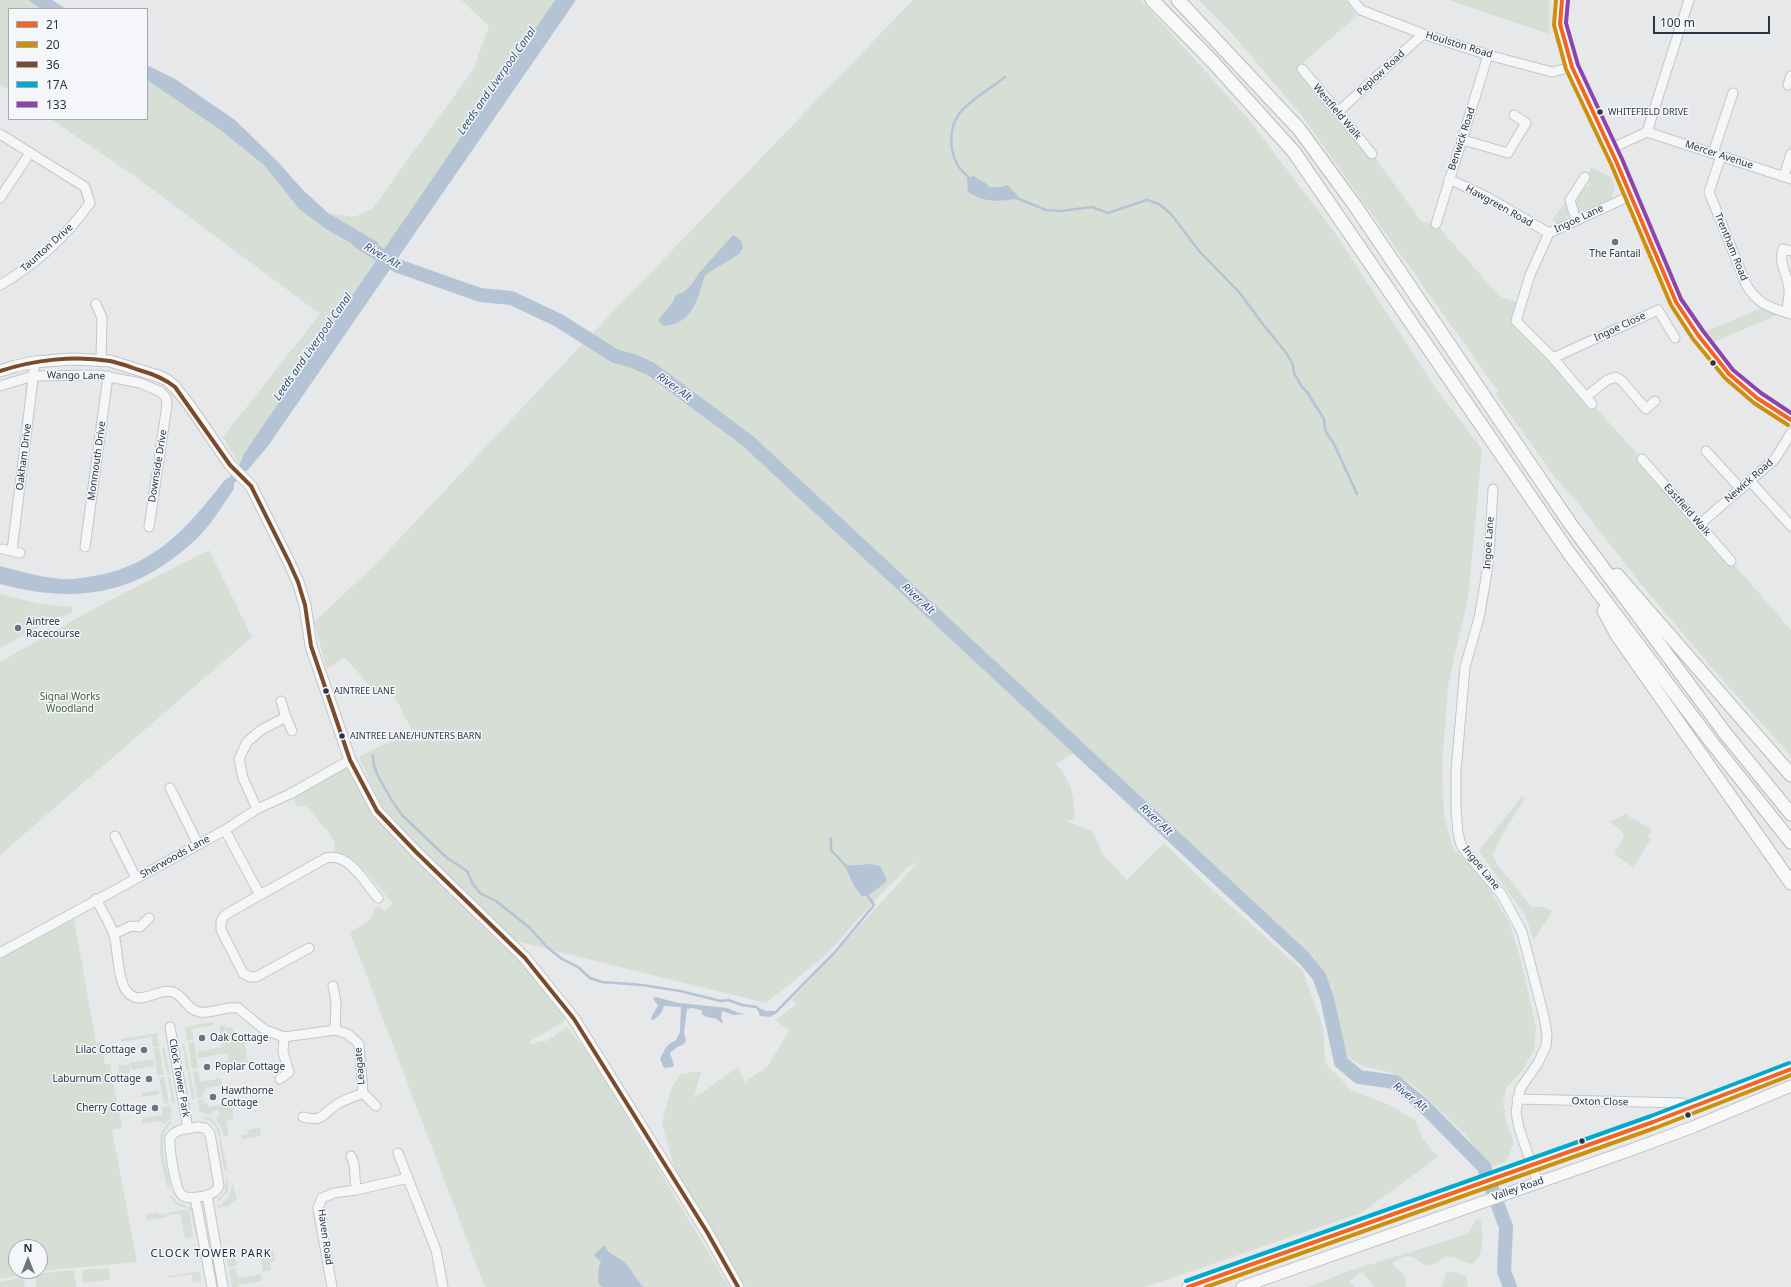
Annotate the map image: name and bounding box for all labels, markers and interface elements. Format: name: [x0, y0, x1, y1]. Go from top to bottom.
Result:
legend: [8, 8, 148, 120]
scale bar: [1655, 8, 1772, 34]
text: 100 m: [1660, 14, 1695, 31]
text: 21: [46, 16, 60, 33]
water label: Leeds and Liverpool Canal: [455, 25, 539, 137]
street label: Houlston Road: [1424, 29, 1494, 61]
text: 20: [46, 36, 60, 53]
street label: Peplow Road: [1355, 48, 1407, 98]
text: 36: [46, 56, 60, 73]
text: 17A: [46, 76, 67, 93]
street label: Westfield Walk: [1310, 82, 1364, 142]
text: 133: [46, 96, 67, 113]
street label: Benwick Road: [1446, 106, 1478, 172]
marker: WHITEFIELD DRIVE: [1595, 107, 1605, 117]
place label: WHITEFIELD DRIVE: [1608, 107, 1688, 117]
street label: Mercer Avenue: [1683, 138, 1755, 172]
street label: Hawgreen Road: [1463, 183, 1535, 229]
street label: Ingoe Lane: [1553, 202, 1605, 236]
street label: Trentham Road: [1712, 211, 1750, 283]
street label: Taunton Drive: [18, 221, 76, 275]
marker: The Fantail: [1610, 237, 1620, 247]
water label: River Alt: [362, 240, 402, 272]
place label: The Fantail: [1589, 248, 1641, 260]
water label: Leeds and Liverpool Canal: [271, 291, 355, 403]
street label: Ingoe Close: [1592, 310, 1648, 344]
unlabelled marker: [1708, 358, 1718, 368]
street label: Wango Lane: [47, 369, 105, 383]
water label: River Alt: [654, 370, 694, 404]
street label: Monmouth Drive: [85, 421, 109, 501]
street label: Oakham Drive: [14, 423, 34, 491]
street label: Downside Drive: [146, 429, 170, 503]
street label: Newick Road: [1722, 457, 1776, 505]
street label: Eastfield Walk: [1661, 481, 1713, 539]
street label: Ingoe Lane: [1481, 516, 1497, 570]
water label: River Alt: [899, 581, 937, 617]
place label: Aintree Racecourse: [26, 616, 80, 640]
marker: Aintree Racecourse: [13, 623, 23, 633]
marker: AINTREE LANE: [321, 686, 331, 696]
place label: AINTREE LANE: [334, 686, 395, 696]
park label: Signal Works Woodland: [40, 691, 100, 714]
marker: AINTREE LANE/HUNTERS BARN: [337, 731, 347, 741]
place label: AINTREE LANE/HUNTERS BARN: [350, 731, 481, 741]
water label: River Alt: [1137, 802, 1175, 838]
street label: Sherwoods Lane: [138, 833, 212, 881]
street label: Ingoe Lane: [1460, 844, 1502, 892]
place label: Oak Cottage: [210, 1032, 268, 1044]
marker: Oak Cottage: [197, 1033, 207, 1043]
street label: Clock Tower Park: [166, 1038, 192, 1118]
place label: Lilac Cottage: [76, 1044, 136, 1056]
marker: Lilac Cottage: [139, 1045, 149, 1055]
street label: Leagate: [352, 1047, 368, 1085]
place label: Poplar Cottage: [215, 1061, 285, 1073]
marker: Poplar Cottage: [202, 1062, 212, 1072]
place label: Laburnum Cottage: [52, 1073, 141, 1085]
marker: Laburnum Cottage: [144, 1074, 154, 1084]
water label: River Alt: [1390, 1080, 1430, 1114]
place label: Hawthorne Cottage: [221, 1085, 274, 1108]
marker: Hawthorne Cottage: [208, 1092, 218, 1102]
street label: Oxton Close: [1571, 1096, 1629, 1108]
place label: Cherry Cottage: [76, 1102, 147, 1114]
marker: Cherry Cottage: [150, 1103, 160, 1113]
unlabelled marker: [1683, 1110, 1693, 1120]
unlabelled marker: [1577, 1136, 1587, 1146]
street label: Valley Road: [1491, 1175, 1545, 1203]
street label: Haven Road: [315, 1208, 335, 1266]
north arrow: [8, 1239, 48, 1279]
text: N: [24, 1240, 32, 1255]
district label: CLOCK TOWER PARK: [151, 1247, 271, 1261]

